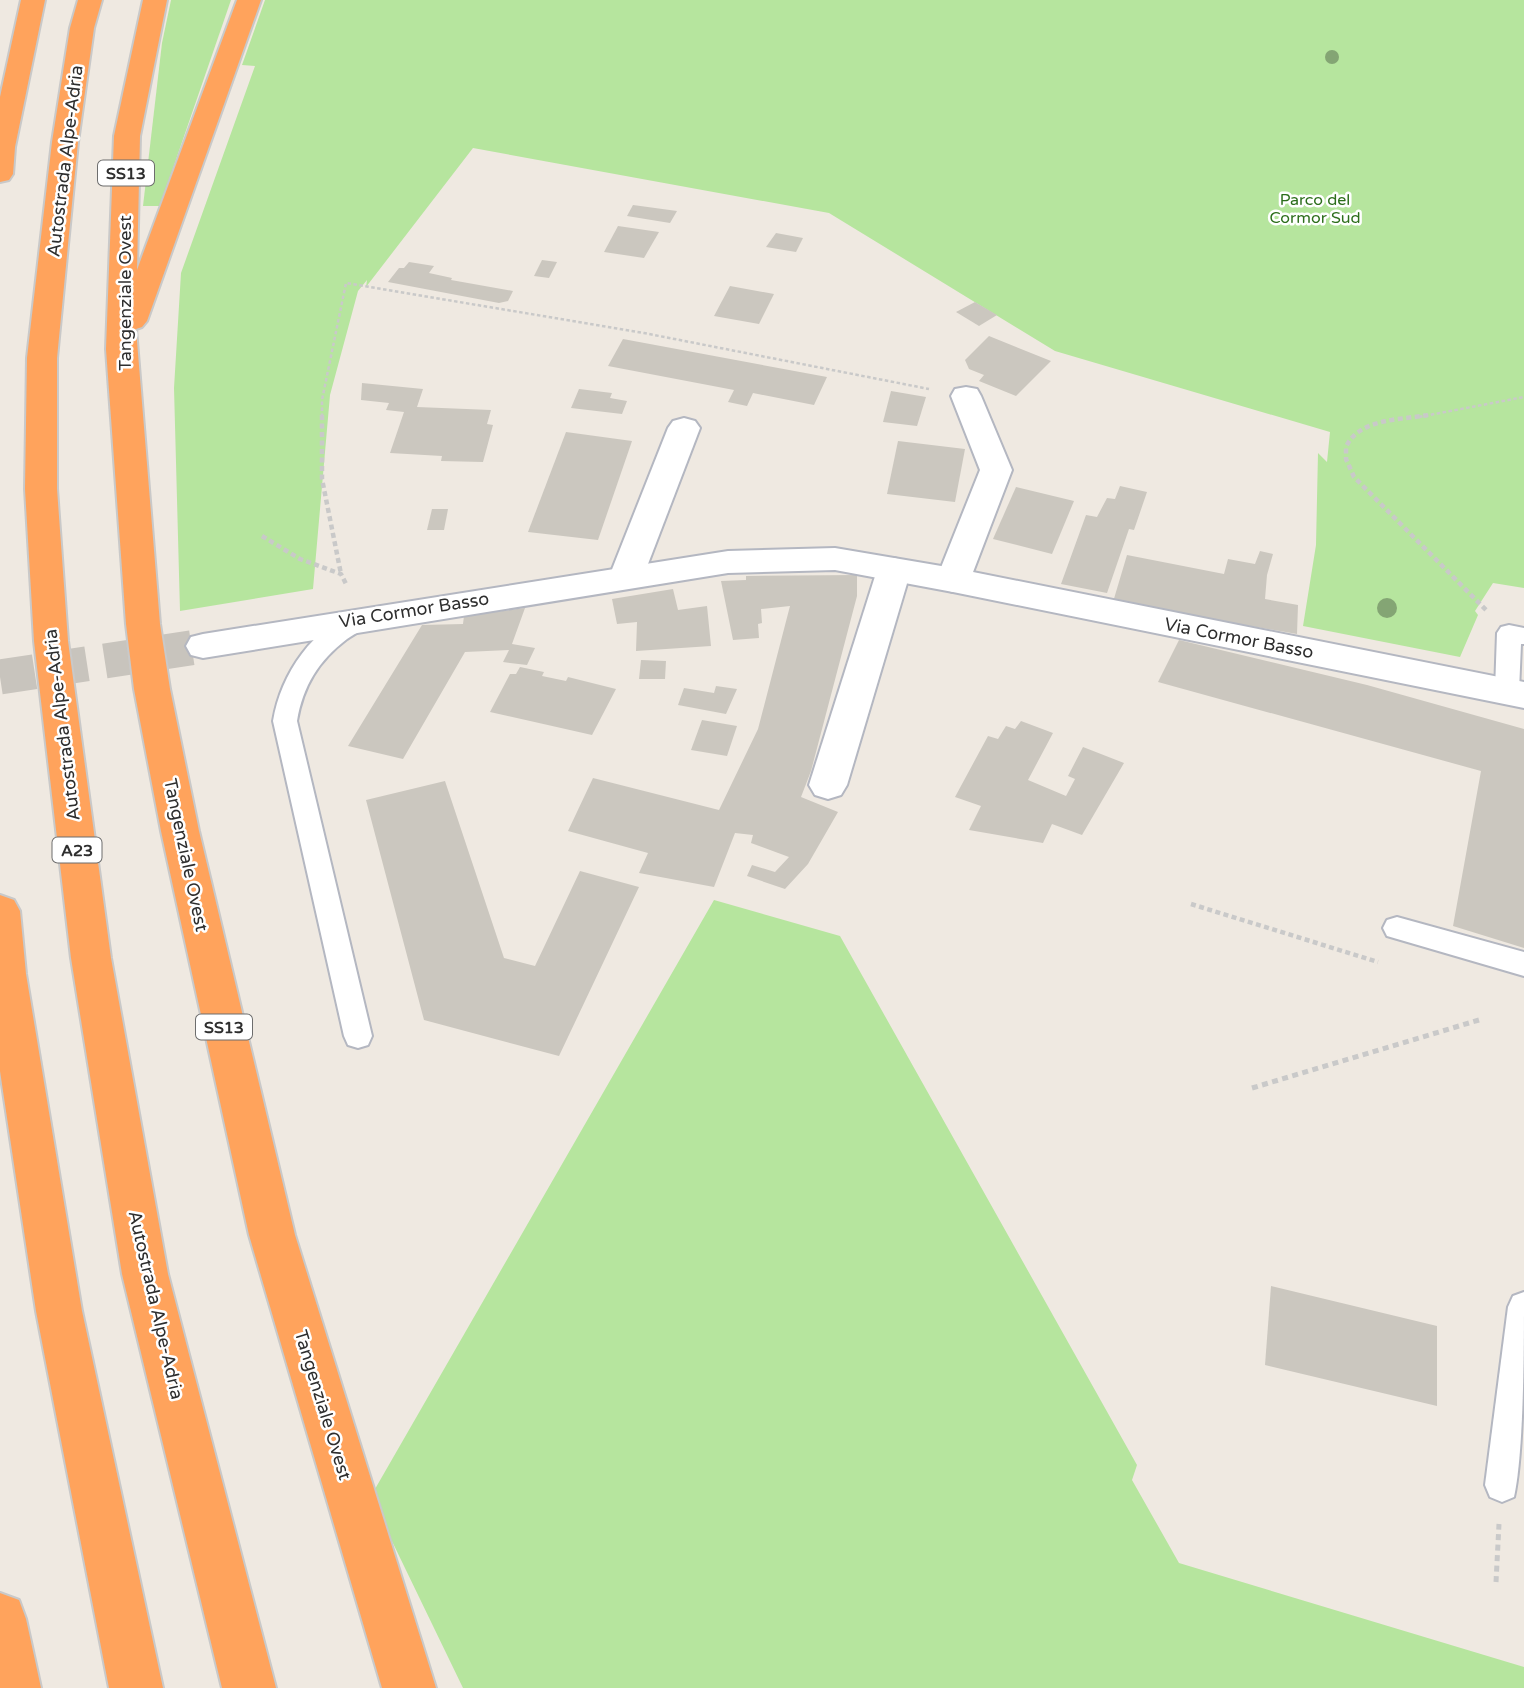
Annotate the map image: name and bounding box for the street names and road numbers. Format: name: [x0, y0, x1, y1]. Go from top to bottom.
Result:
street label: Autostrada Alpe-Adria: [42, 64, 88, 258]
road number: SS13: [98, 160, 154, 186]
street label: Tangenziale Ovest: [114, 215, 136, 371]
street label: Via Cormor Basso: [337, 587, 491, 633]
street label: Via Cormor Basso: [1163, 613, 1316, 663]
street label: Autostrada Alpe-Adria: [39, 628, 85, 822]
street label: Tangenziale Ovest: [159, 777, 213, 934]
road number: A23: [52, 838, 102, 862]
road number: SS13: [196, 1015, 252, 1040]
street label: Autostrada Alpe-Adria: [124, 1209, 188, 1401]
street label: Tangenziale Ovest: [290, 1327, 356, 1483]

